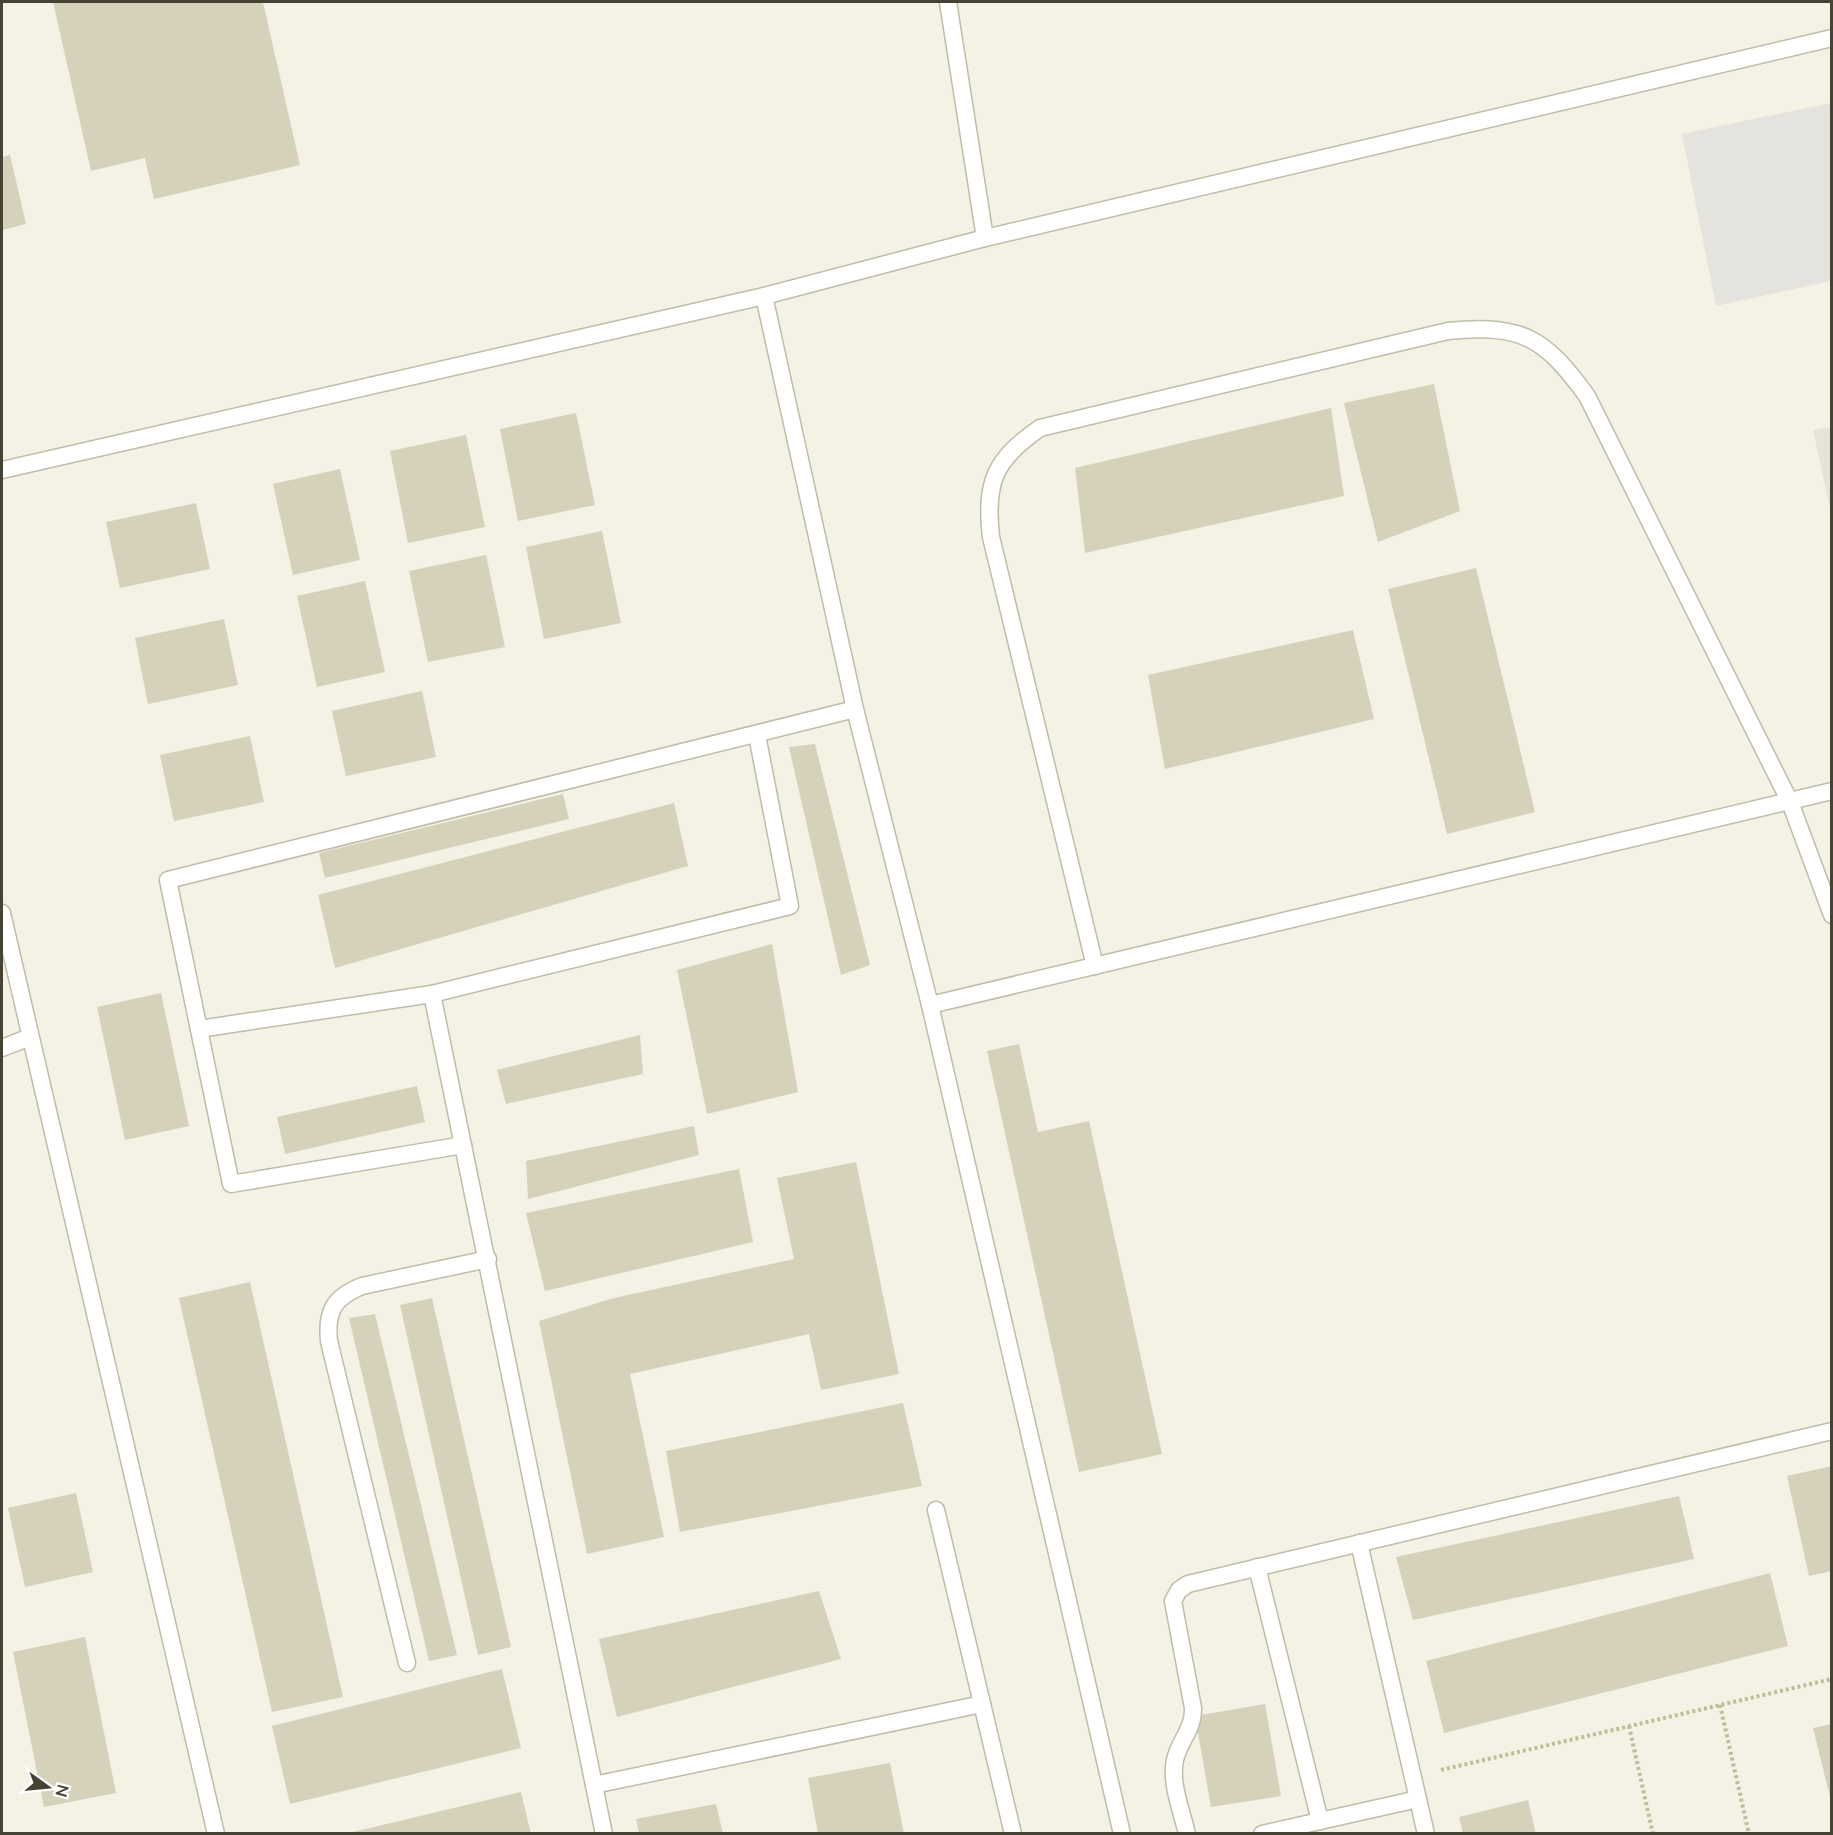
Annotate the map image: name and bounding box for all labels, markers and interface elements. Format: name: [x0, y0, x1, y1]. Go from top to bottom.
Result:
north arrow: [18, 1757, 78, 1817]
text: N: [51, 1782, 74, 1799]

